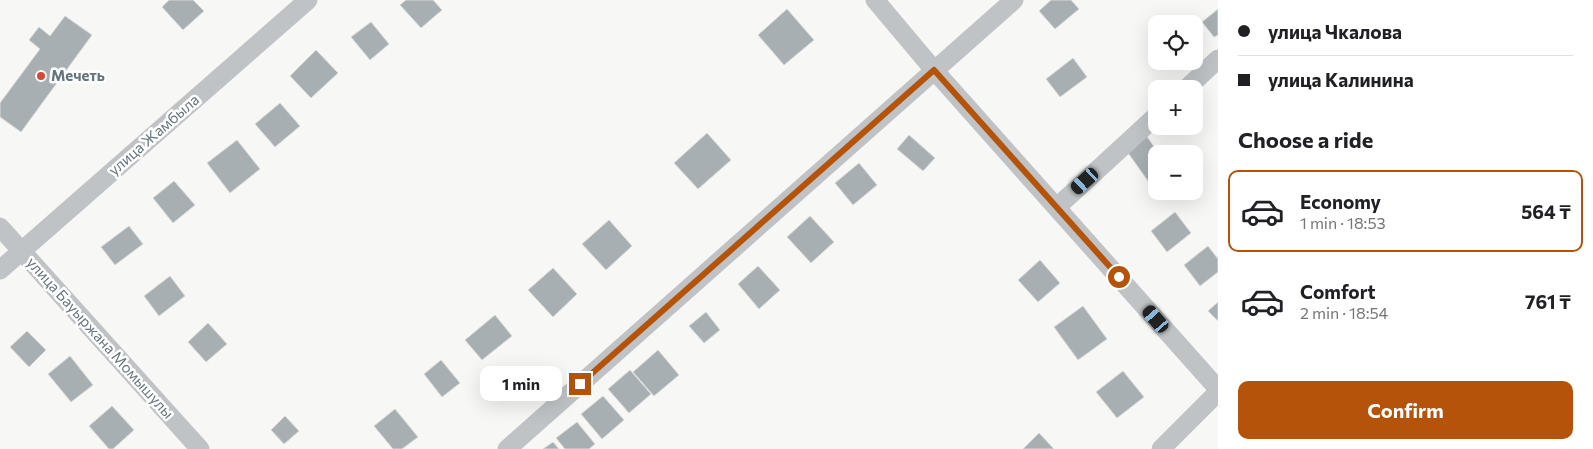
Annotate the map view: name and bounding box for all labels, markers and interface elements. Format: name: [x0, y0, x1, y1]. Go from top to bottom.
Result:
map controls: [1148, 15, 1203, 200]
button: locate: [1148, 15, 1203, 70]
text: улица Чкалова: [1268, 20, 1402, 43]
place label: Мечеть: [51, 66, 105, 84]
text: улица Калинина: [1268, 68, 1414, 91]
marker: Мечеть: [35, 70, 47, 82]
button: +: [1148, 80, 1203, 135]
street label: улица Жамбыла: [104, 90, 202, 179]
text: Choose a ride: [1238, 126, 1373, 153]
button: −: [1148, 145, 1203, 200]
car: [1068, 165, 1101, 197]
icon: car: [1240, 189, 1285, 234]
text: Economy: [1300, 190, 1381, 213]
text: 564 ₸: [1521, 200, 1571, 223]
text: 1 min · 18:53: [1300, 213, 1386, 232]
street label: улица Бауыржана Момышулы: [23, 253, 178, 422]
route start: [1108, 266, 1130, 288]
icon: car: [1240, 279, 1285, 324]
text: Comfort: [1300, 280, 1376, 303]
text: 761 ₸: [1525, 290, 1571, 313]
car: [1140, 303, 1171, 335]
text: 2 min · 18:54: [1300, 303, 1388, 322]
callout: 1 min: [480, 366, 562, 402]
route end: [569, 373, 591, 395]
text: 1 min: [502, 374, 540, 393]
button: Confirm: [1238, 381, 1573, 439]

